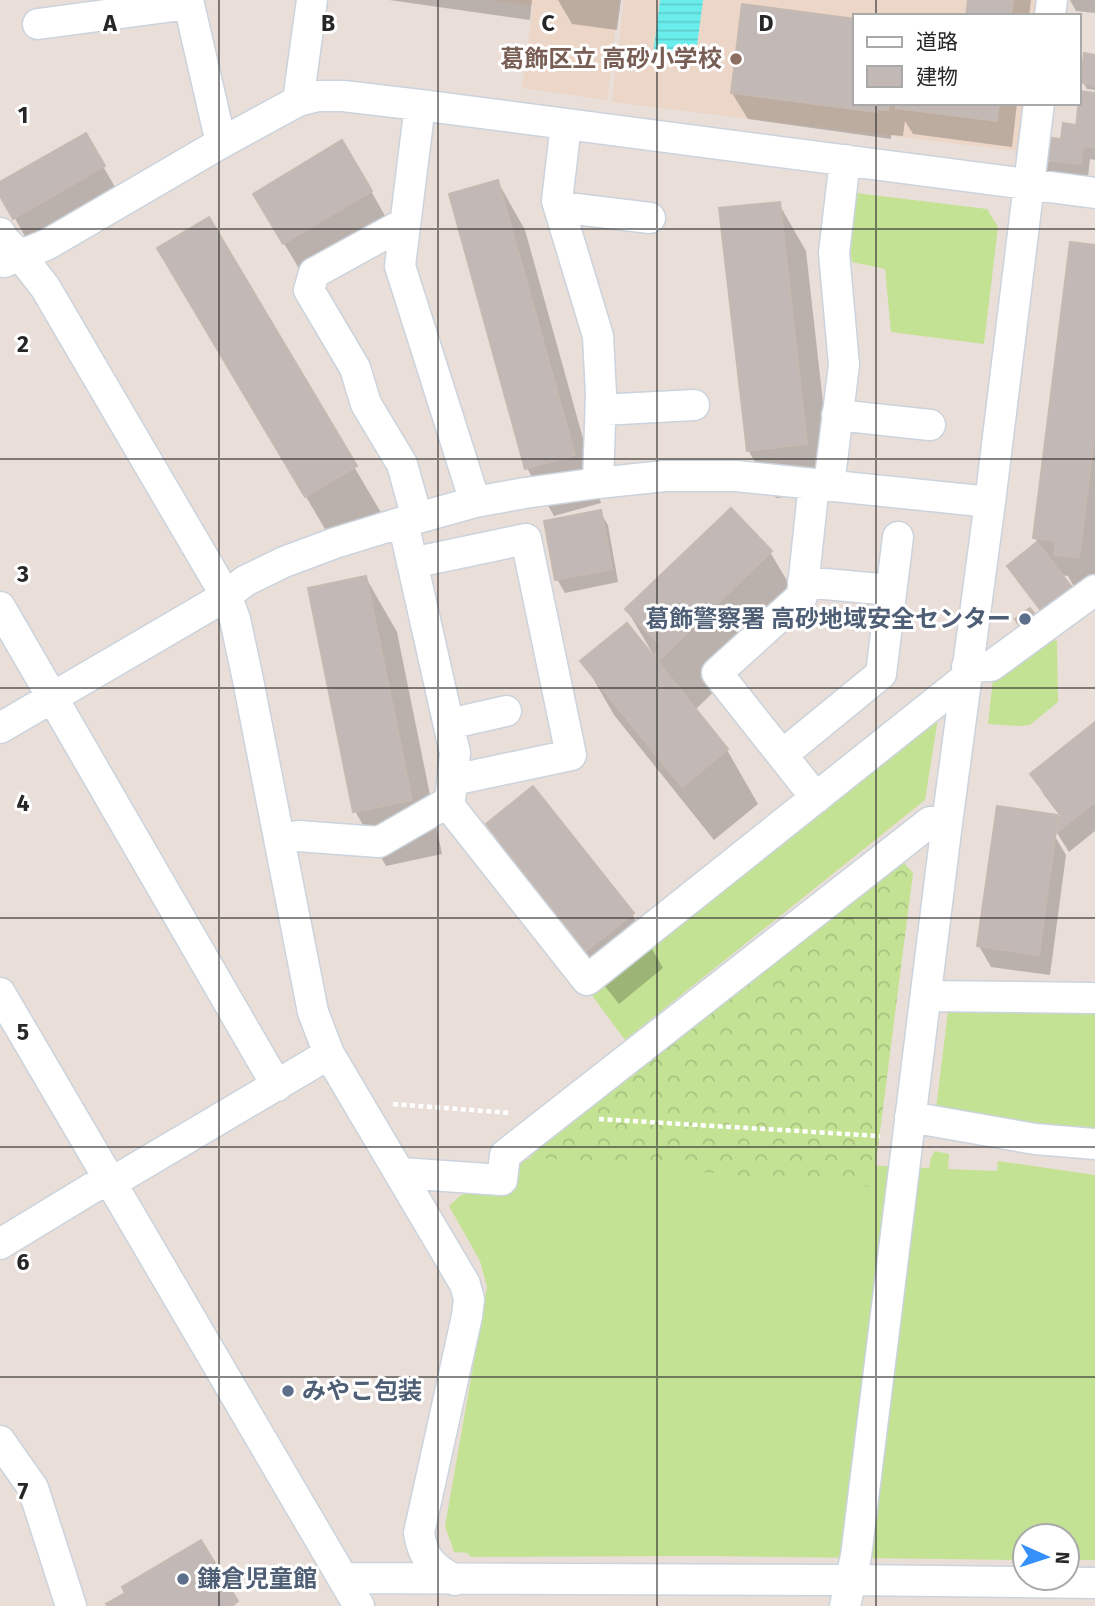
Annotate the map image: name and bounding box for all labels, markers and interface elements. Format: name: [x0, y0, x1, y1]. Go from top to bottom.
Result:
text: A: [102, 9, 117, 37]
text: B: [321, 9, 335, 37]
text: C: [541, 9, 555, 37]
text: D: [759, 9, 774, 37]
legend: [853, 14, 1081, 105]
text: 道路: [916, 29, 958, 55]
place label: 葛飾区立 高砂小学校: [500, 45, 722, 73]
marker: 葛飾区立 高砂小学校: [728, 51, 744, 67]
text: 建物: [916, 64, 958, 90]
text: 1: [18, 101, 28, 129]
text: 2: [17, 330, 29, 358]
text: 3: [16, 560, 29, 588]
place label: 葛飾警察署 高砂地域安全センター: [645, 605, 1011, 633]
marker: 葛飾警察署 高砂地域安全センター: [1017, 611, 1033, 627]
text: 4: [17, 789, 30, 817]
text: 5: [17, 1018, 29, 1046]
text: 6: [17, 1248, 30, 1276]
place label: みやこ包装: [302, 1377, 422, 1405]
marker: みやこ包装: [280, 1383, 296, 1399]
text: 7: [18, 1477, 29, 1505]
north arrow: [1011, 1522, 1081, 1592]
text: N: [1051, 1551, 1074, 1565]
place label: 鎌倉児童館: [197, 1565, 317, 1593]
marker: 鎌倉児童館: [175, 1571, 191, 1587]

